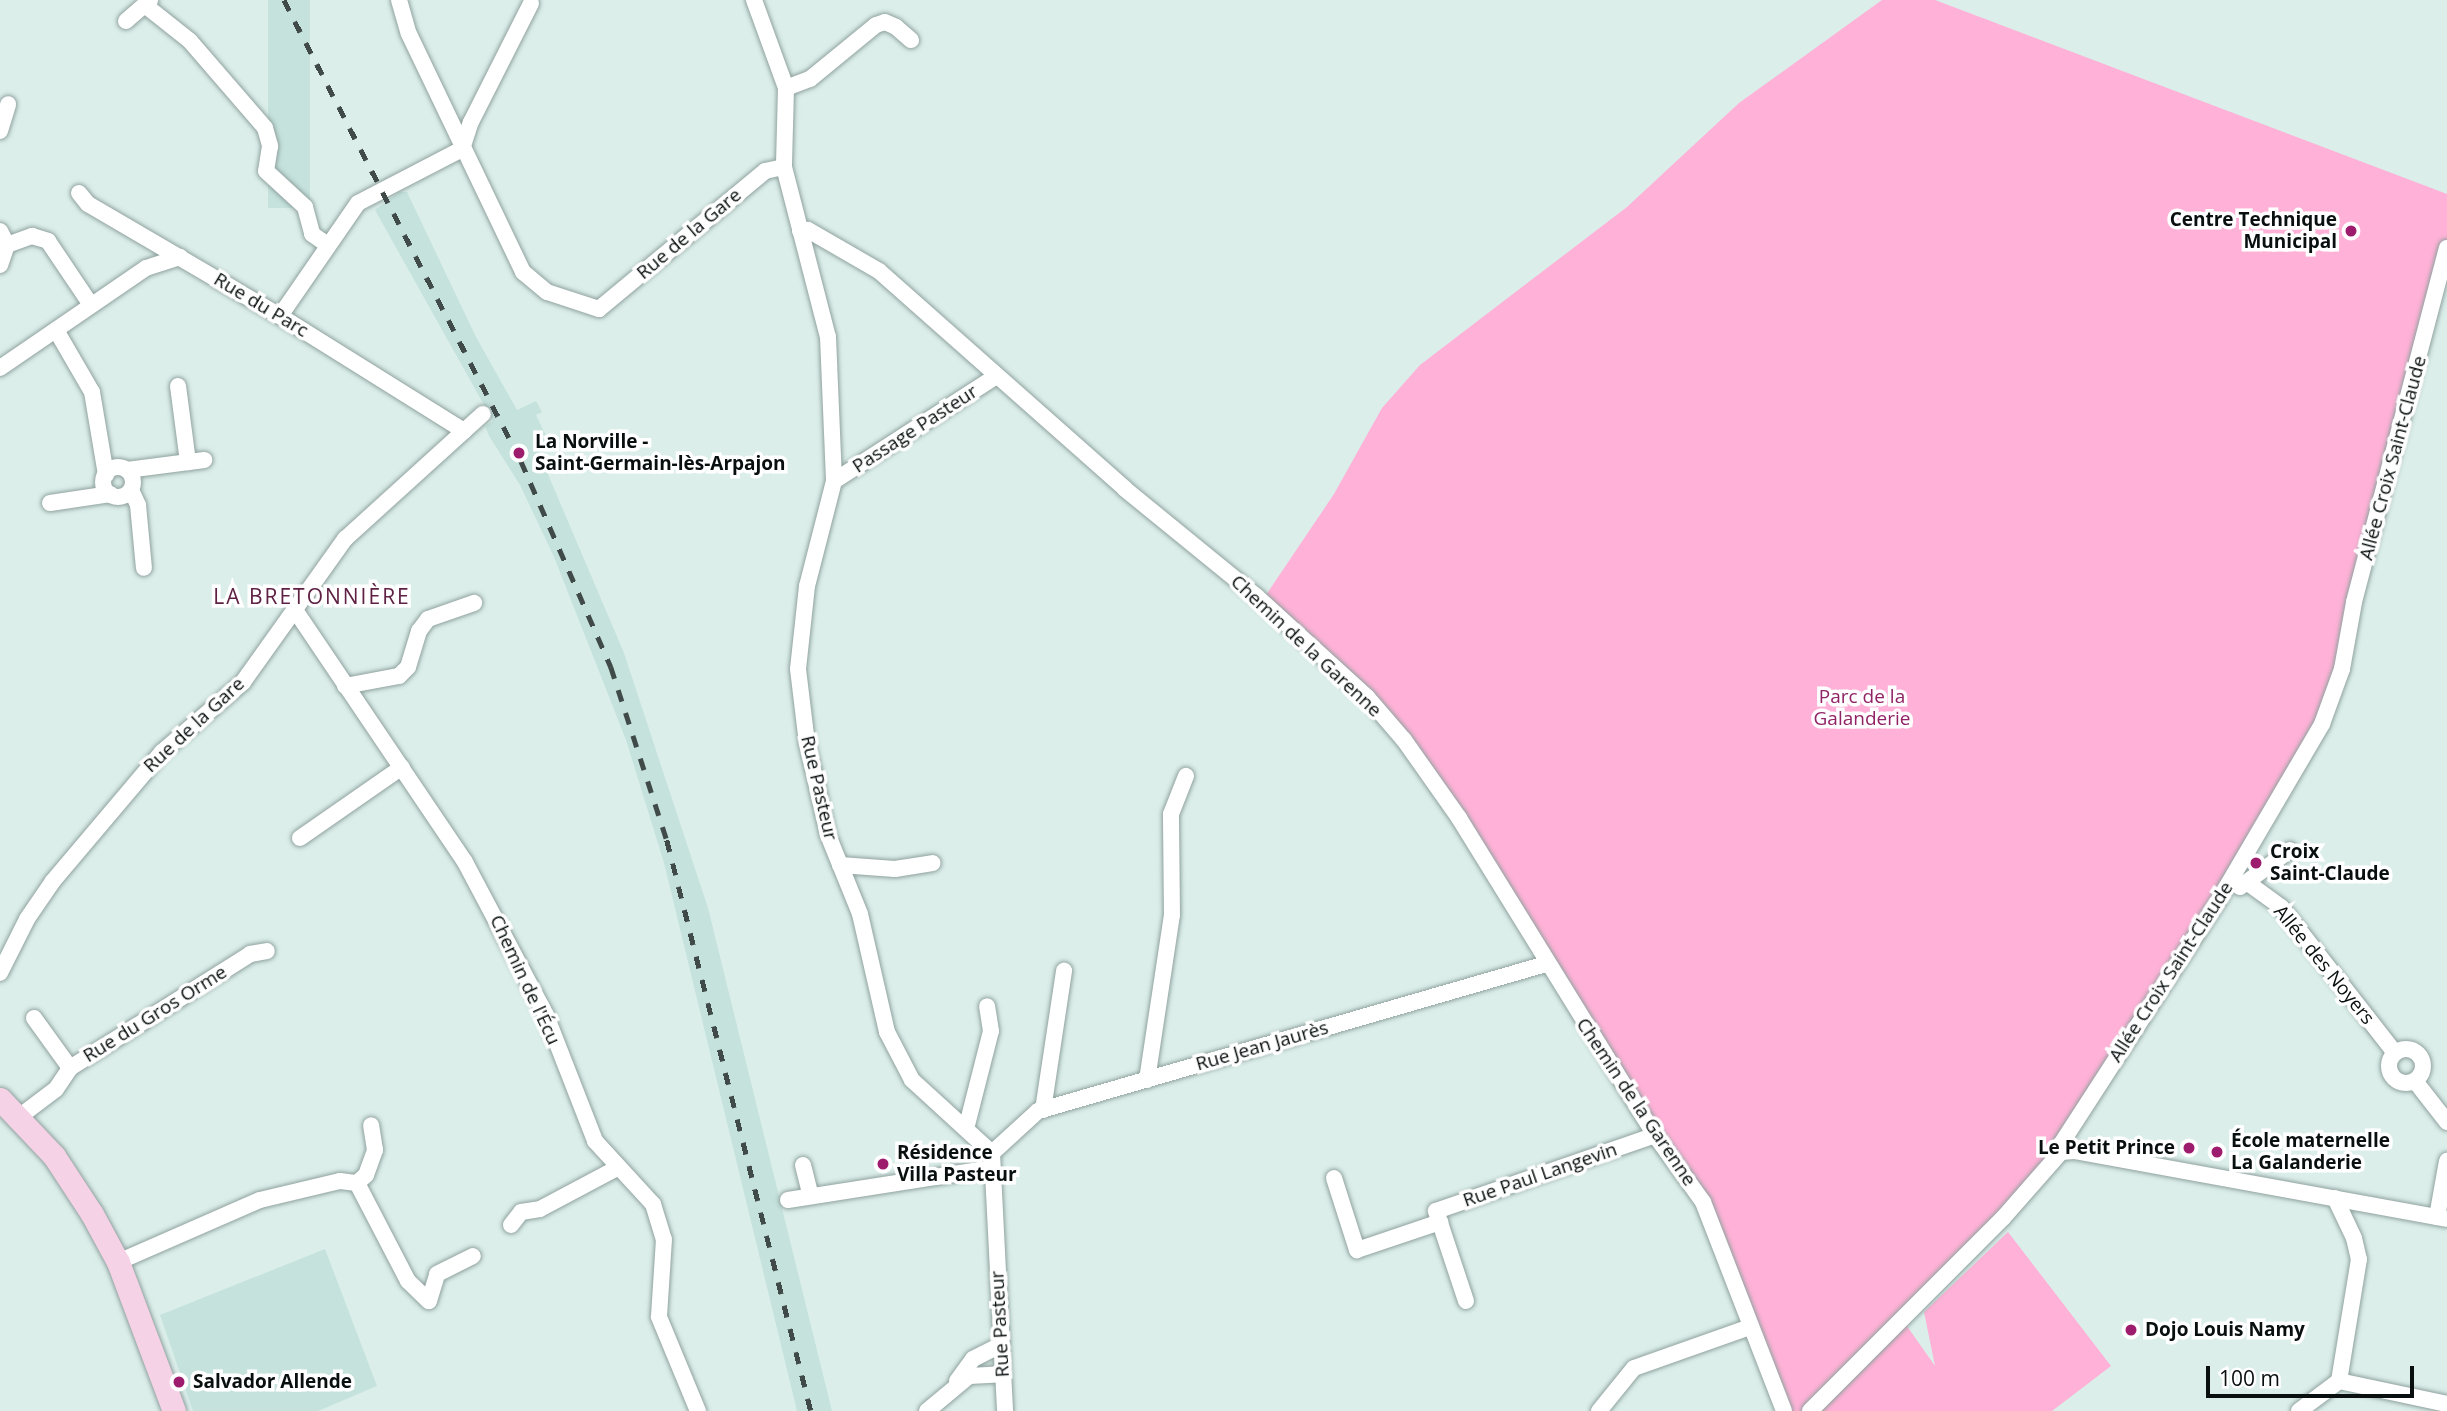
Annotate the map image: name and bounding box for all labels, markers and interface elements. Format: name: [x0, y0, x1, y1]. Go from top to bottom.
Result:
street label: Rue de la Gare: [632, 184, 746, 284]
place label: Centre Technique Municipal: [2170, 209, 2337, 253]
marker: Centre Technique Municipal: [2343, 223, 2359, 239]
street label: Rue du Parc: [210, 268, 312, 342]
street label: Allée Croix Saint-Claude: [2355, 353, 2431, 563]
street label: Passage Pasteur: [848, 380, 982, 478]
place label: La Norville - Saint-Germain-lès-Arpajon: [535, 431, 786, 475]
marker: La Norville - Saint-Germain-lès-Arpajon: [509, 443, 529, 463]
street label: Chemin de la Garenne: [1226, 570, 1386, 722]
district label: LA BRETONNIÈRE: [215, 583, 409, 609]
street label: Rue de la Gare: [139, 673, 249, 777]
park label: Parc de la Galanderie: [1814, 686, 1910, 730]
street label: Rue Pasteur: [796, 733, 842, 843]
place label: Croix Saint-Claude: [2270, 841, 2390, 885]
marker: Croix Saint-Claude: [2248, 855, 2264, 871]
street label: Allée Croix Saint-Claude: [2104, 878, 2238, 1066]
street label: Allée des Noyers: [2269, 901, 2379, 1029]
street label: Chemin de l'Écu: [485, 911, 565, 1049]
street label: Rue du Gros Orme: [79, 961, 231, 1067]
street label: Chemin de la Garenne: [1571, 1014, 1701, 1190]
street label: Rue Jean Jaurès: [1193, 1016, 1331, 1076]
place label: École maternelle La Galanderie: [2231, 1130, 2390, 1174]
place label: Le Petit Prince: [2038, 1137, 2175, 1159]
street label: Rue Paul Langevin: [1460, 1138, 1620, 1212]
marker: Le Petit Prince: [2181, 1140, 2197, 1156]
place label: Résidence Villa Pasteur: [897, 1142, 1017, 1186]
marker: École maternelle La Galanderie: [2209, 1144, 2225, 1160]
marker: Résidence Villa Pasteur: [875, 1156, 891, 1172]
street label: Rue Pasteur: [986, 1270, 1014, 1378]
place label: Dojo Louis Namy: [2145, 1319, 2305, 1341]
marker: Dojo Louis Namy: [2123, 1322, 2139, 1338]
scale bar: [2209, 1352, 2417, 1396]
text: 100 m: [2219, 1364, 2280, 1392]
place label: Salvador Allende: [193, 1371, 352, 1393]
marker: Salvador Allende: [171, 1374, 187, 1390]

